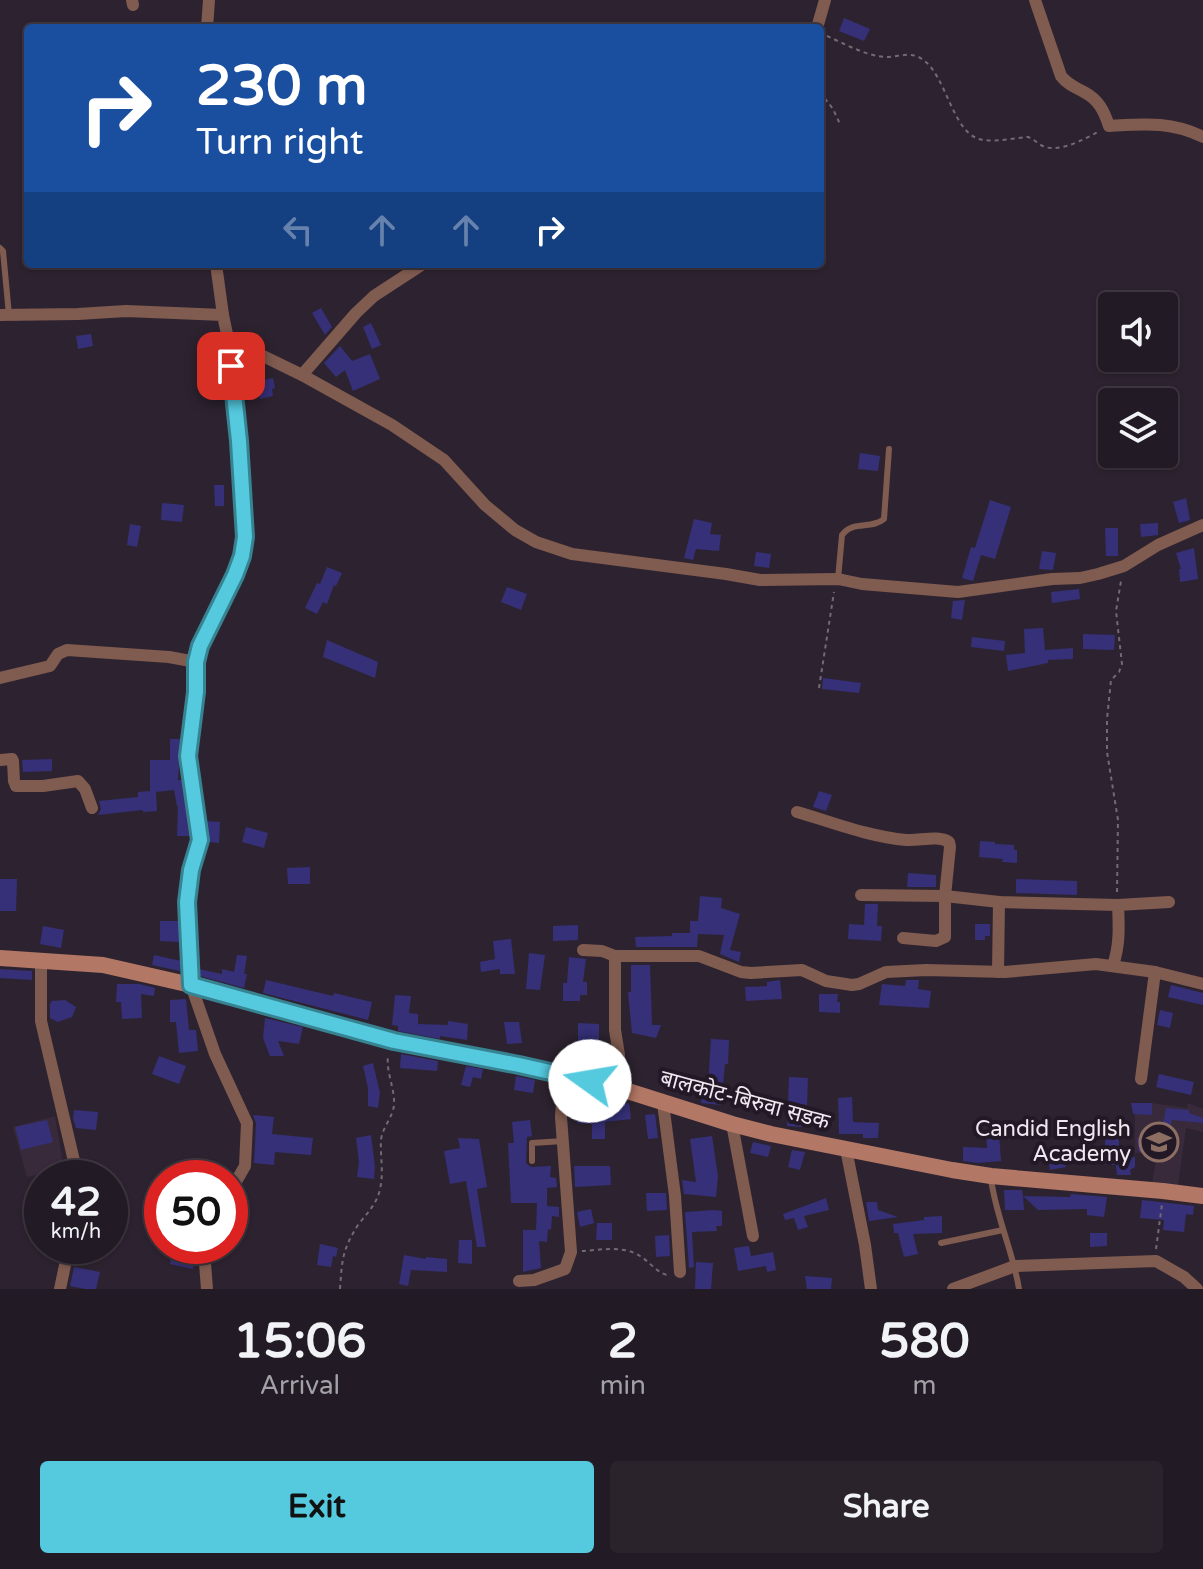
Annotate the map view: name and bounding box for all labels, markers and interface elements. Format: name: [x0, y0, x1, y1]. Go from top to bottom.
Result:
text: 230 m: [196, 53, 367, 120]
icon: right: [64, 56, 168, 160]
text: Turn right: [196, 121, 363, 164]
icon: left: [276, 208, 320, 252]
icon: ahead: [360, 208, 404, 252]
icon: ahead: [444, 208, 488, 252]
icon: right: [528, 208, 572, 252]
map controls: [1098, 292, 1178, 468]
button: sound: [1098, 292, 1178, 372]
pin: [197, 332, 265, 400]
icon: arrive: [209, 344, 253, 388]
button: layers: [1098, 388, 1178, 468]
position arrow: [548, 1039, 632, 1123]
street label: बालकोट-बिरुवा सडक: [657, 1065, 834, 1135]
place label: Candid English Academy: [975, 1116, 1131, 1167]
school or university icon: Candid English Academy: [1138, 1121, 1180, 1163]
speed limit sign: 50: [144, 1160, 248, 1264]
text: 42: [51, 1178, 101, 1226]
text: km/h: [51, 1220, 101, 1244]
text: 15:06: [233, 1313, 366, 1371]
text: 2: [608, 1313, 638, 1371]
text: 580: [879, 1313, 970, 1371]
text: Arrival: [260, 1370, 340, 1401]
text: min: [600, 1370, 646, 1401]
text: m: [913, 1370, 936, 1401]
button: Exit: [40, 1461, 594, 1553]
button: Share: [610, 1461, 1163, 1553]

